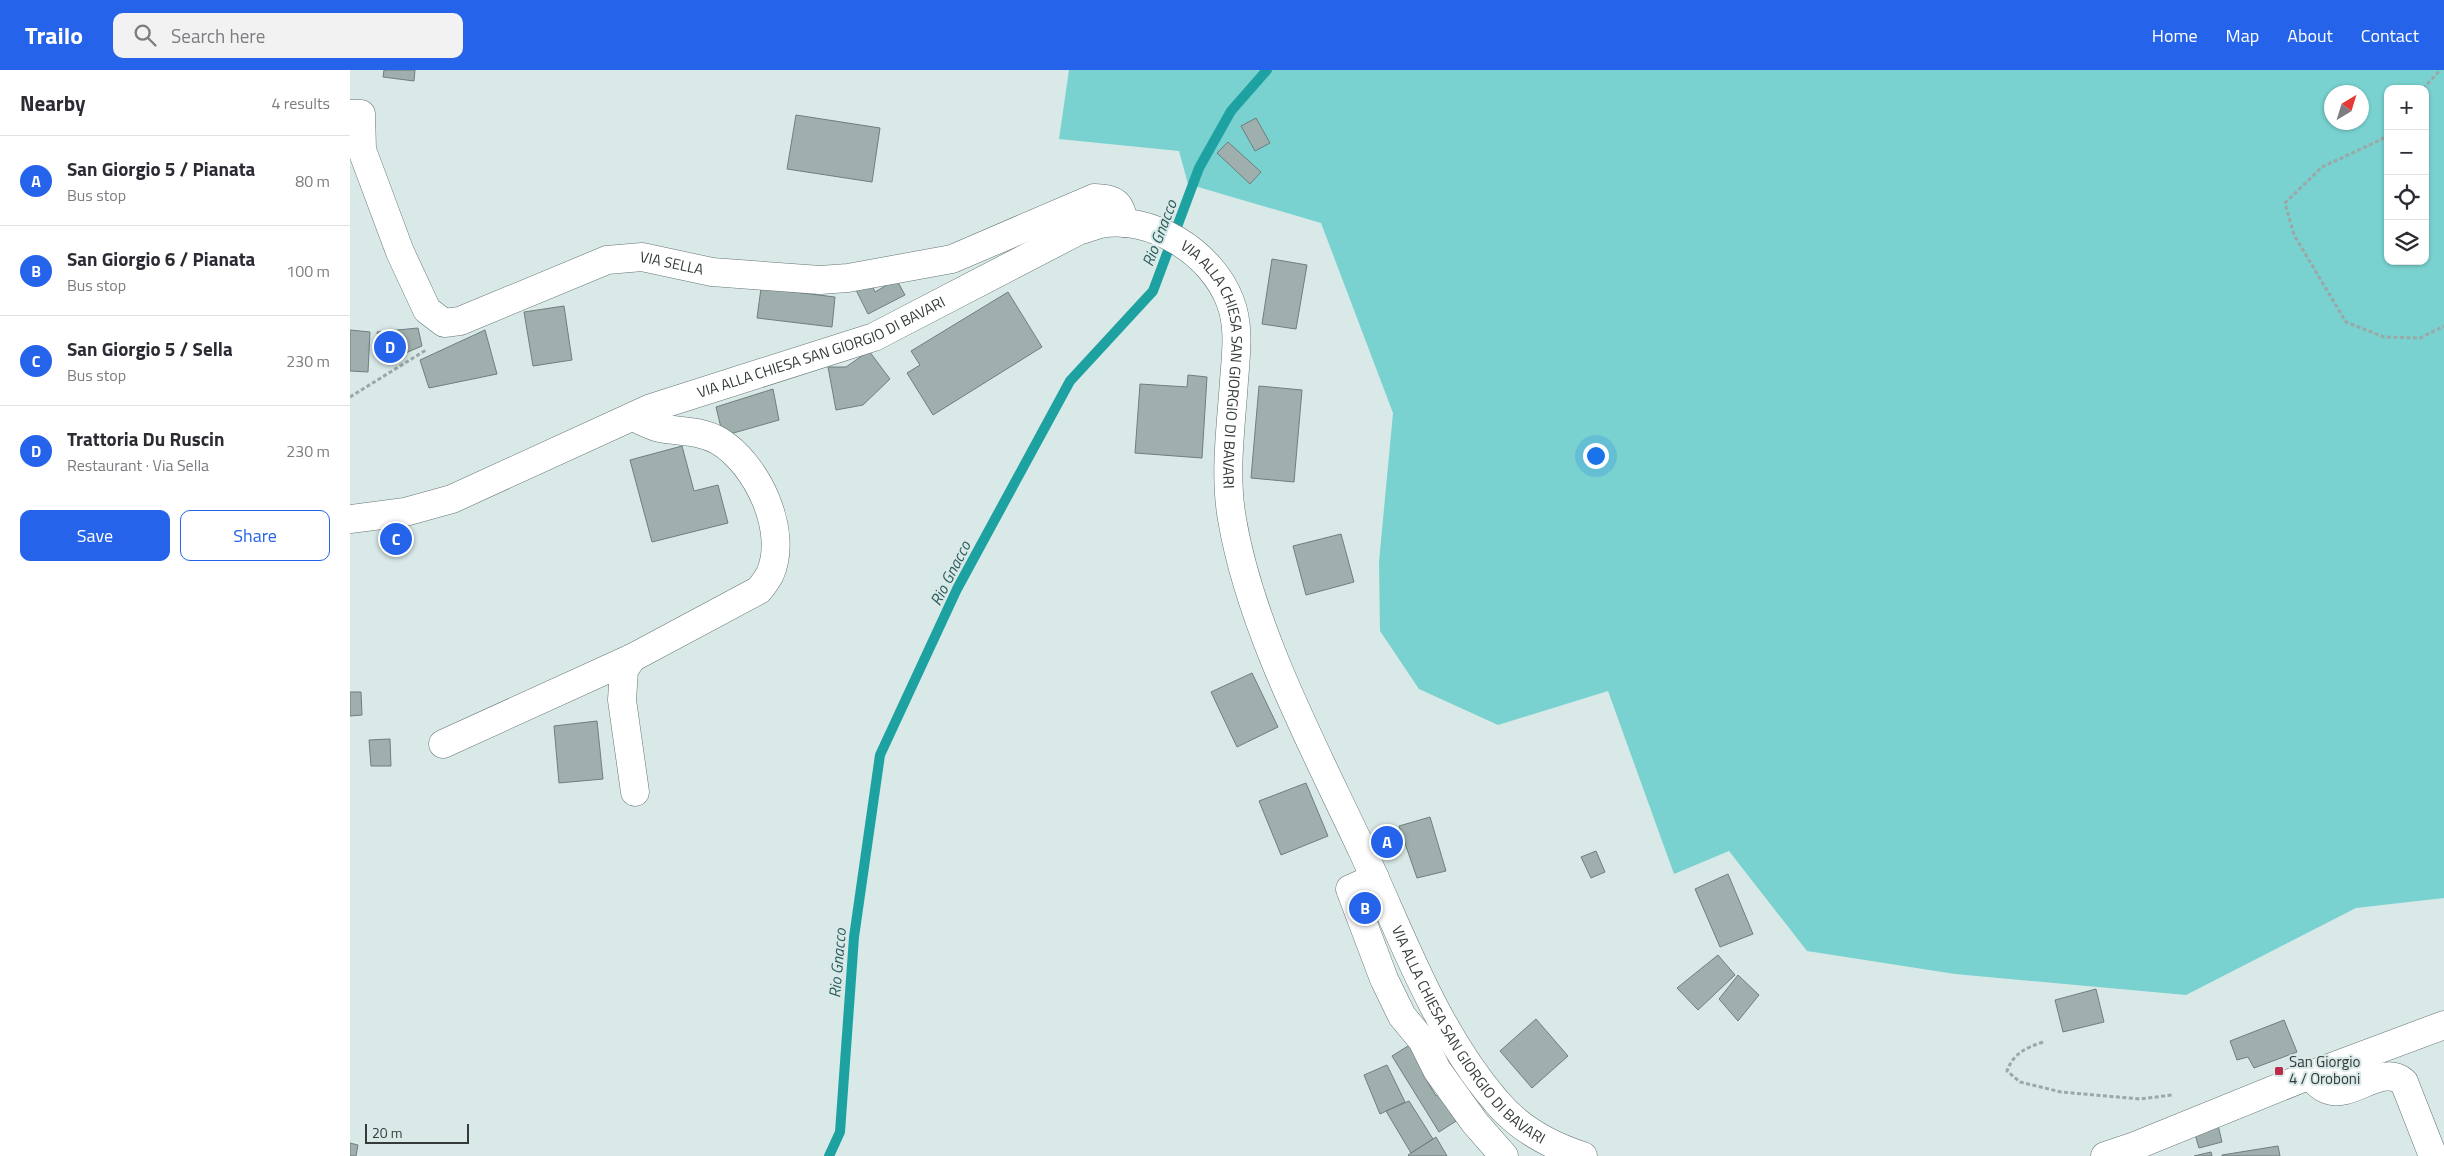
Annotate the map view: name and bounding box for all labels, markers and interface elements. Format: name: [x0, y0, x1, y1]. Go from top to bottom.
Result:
search box: [113, 13, 463, 58]
text: Trailo: [25, 17, 83, 53]
icon: search: [131, 21, 159, 49]
text: Search here: [171, 21, 265, 50]
text: Home: [2152, 22, 2198, 49]
text: Map: [2226, 22, 2259, 49]
text: About: [2287, 22, 2333, 49]
text: Contact: [2361, 22, 2419, 49]
north arrow: [2324, 85, 2369, 130]
map controls: [2384, 85, 2429, 265]
button: +: [2384, 85, 2429, 130]
text: Nearby: [20, 87, 85, 119]
text: 4 results: [271, 91, 330, 115]
button: −: [2384, 130, 2429, 175]
text: San Giorgio 5 / Pianata: [67, 154, 255, 183]
text: A: [31, 169, 41, 193]
text: 80 m: [295, 169, 330, 193]
button: locate: [2384, 175, 2429, 220]
text: Bus stop: [67, 183, 126, 207]
water label: Rio Gnacco: [1135, 195, 1183, 270]
button: layers: [2384, 220, 2429, 265]
street label: VIA ALLA CHIESA SAN GIORGIO DI BAVARI: [1176, 234, 1249, 489]
text: San Giorgio 6 / Pianata: [67, 244, 255, 273]
street label: VIA SELLA: [638, 245, 706, 281]
text: B: [31, 259, 41, 283]
text: 100 m: [286, 259, 330, 283]
text: Bus stop: [67, 273, 126, 297]
street label: VIA ALLA CHIESA SAN GIORGIO DI BAVARI: [694, 290, 949, 404]
pin: D: [374, 328, 406, 366]
text: San Giorgio 5 / Sella: [67, 334, 233, 363]
text: C: [32, 349, 40, 373]
text: 230 m: [286, 349, 330, 373]
text: Bus stop: [67, 363, 126, 387]
text: Trattoria Du Ruscin: [67, 424, 225, 453]
text: D: [31, 439, 41, 463]
text: 230 m: [286, 439, 330, 463]
your location: [1583, 443, 1609, 469]
text: Restaurant · Via Sella: [67, 453, 209, 477]
button: Save: [20, 510, 170, 561]
button: Share: [180, 510, 330, 561]
pin: C: [380, 520, 412, 558]
water label: Rio Gnacco: [924, 536, 977, 609]
pin: A: [1371, 823, 1403, 861]
pin: B: [1349, 889, 1381, 927]
street label: VIA ALLA CHIESA SAN GIORGIO DI BAVARI: [1386, 922, 1550, 1149]
water label: Rio Gnacco: [822, 926, 852, 999]
place label: San Giorgio 4 / Oroboni: [2289, 1050, 2361, 1090]
marker: San Giorgio 4 / Oroboni: [2273, 1065, 2285, 1077]
scale bar: [365, 1121, 469, 1144]
text: 20 m: [372, 1122, 402, 1143]

